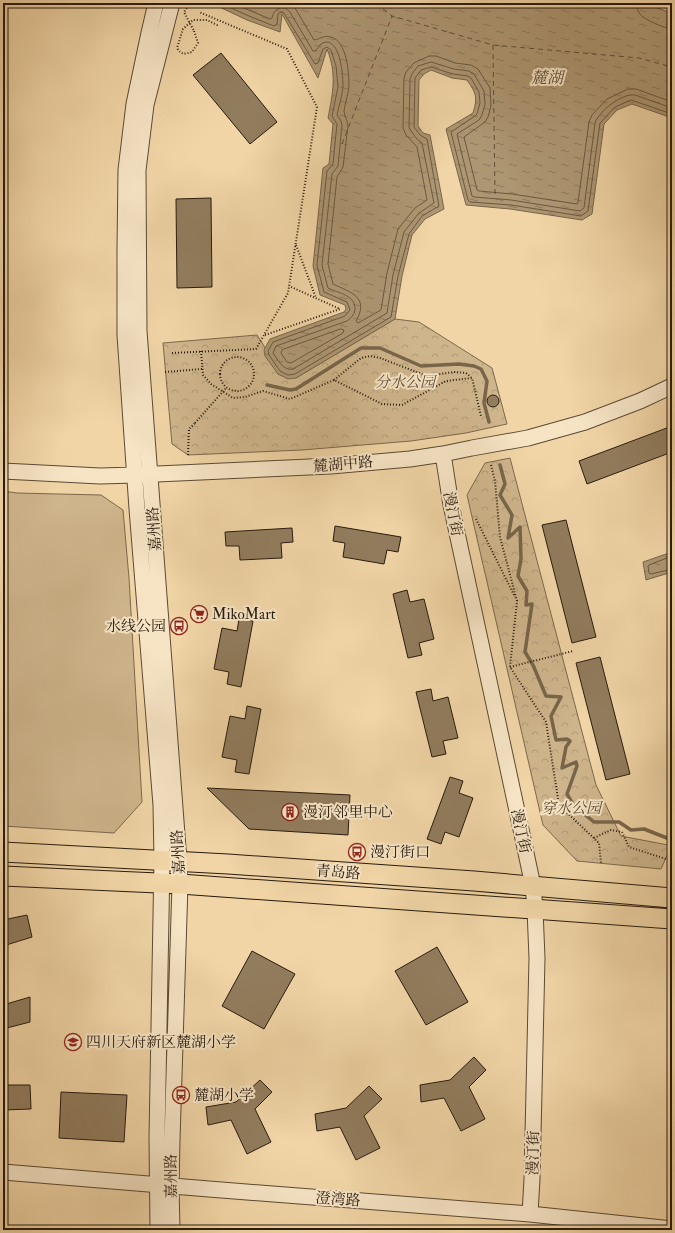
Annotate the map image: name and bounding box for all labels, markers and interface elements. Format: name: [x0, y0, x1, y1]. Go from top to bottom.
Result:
water label: 麓湖: [531, 68, 566, 88]
park label: 分水公园: [375, 373, 437, 392]
street label: 麓湖中路: [312, 452, 374, 477]
street label: 漫汀街: [439, 490, 466, 538]
street label: 嘉州路: [143, 506, 166, 552]
supermarket icon: MikoMart: [189, 604, 209, 624]
place label: MikoMart: [212, 605, 276, 624]
bus stop icon: 水线公园: [169, 616, 189, 636]
place label: 水线公园: [106, 617, 166, 636]
park label: 穿水公园: [541, 799, 603, 818]
building icon: 漫汀邻里中心: [280, 802, 300, 822]
place label: 漫汀邻里中心: [303, 803, 393, 822]
street label: 漫汀街: [507, 807, 534, 855]
street label: 嘉州路: [168, 829, 189, 875]
bus stop icon: 漫汀街口: [347, 842, 367, 862]
place label: 漫汀街口: [370, 843, 430, 862]
street label: 青岛路: [315, 861, 361, 884]
school or university icon: 四川天府新区麓湖小学: [63, 1032, 83, 1052]
place label: 四川天府新区麓湖小学: [86, 1033, 236, 1052]
bus stop icon: 麓湖小学: [171, 1085, 191, 1105]
place label: 麓湖小学: [194, 1086, 254, 1105]
street label: 漫汀街: [524, 1130, 543, 1176]
street label: 嘉州路: [162, 1153, 181, 1199]
street label: 澄湾路: [315, 1188, 361, 1211]

